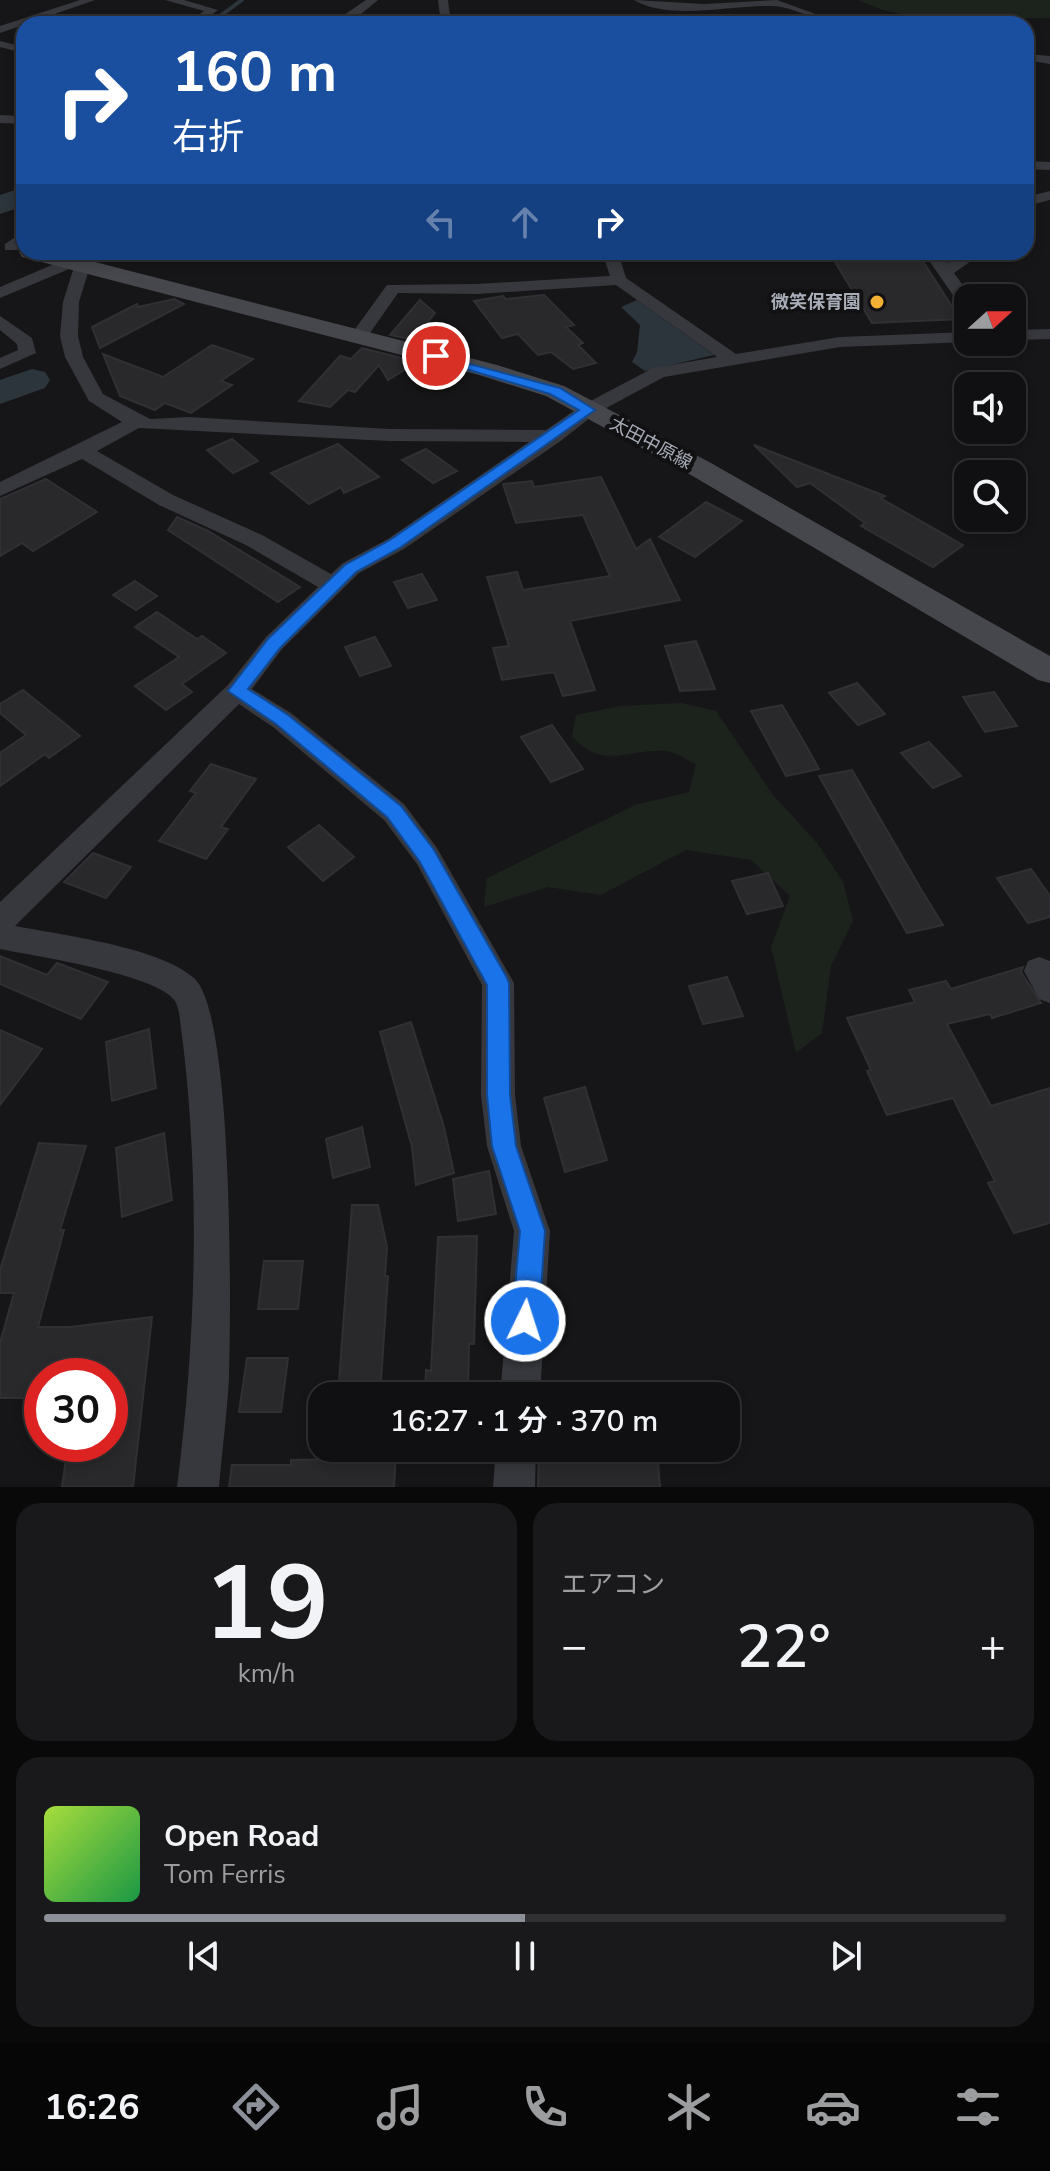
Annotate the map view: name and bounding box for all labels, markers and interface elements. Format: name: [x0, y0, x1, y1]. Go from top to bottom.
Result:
text: 160 m: [172, 34, 337, 111]
icon: right: [40, 48, 144, 152]
text: 右折: [172, 113, 244, 162]
icon: left: [419, 200, 463, 244]
icon: ahead: [503, 200, 547, 244]
icon: right: [587, 200, 631, 244]
north arrow: [954, 284, 1026, 356]
map controls: [954, 284, 1026, 532]
place label: 微笑保育園: [770, 290, 861, 314]
marker: 微笑保育園: [868, 293, 886, 311]
pin: [402, 322, 470, 390]
icon: arrive: [414, 334, 458, 378]
button: sound: [954, 372, 1026, 444]
street label: 太田中原線: [606, 411, 696, 475]
button: search: [954, 460, 1026, 532]
position arrow: [483, 1279, 567, 1363]
speed limit sign: 30: [24, 1358, 128, 1462]
text: 16:27 · 1 分 · 370 m: [390, 1401, 658, 1442]
text: 19: [204, 1533, 329, 1675]
text: エアコン: [561, 1567, 665, 1602]
text: 22°: [736, 1606, 831, 1688]
text: −: [561, 1617, 587, 1677]
text: +: [980, 1617, 1006, 1677]
text: km/h: [238, 1656, 295, 1691]
text: Open Road: [164, 1816, 319, 1857]
text: Tom Ferris: [164, 1857, 286, 1892]
icon: previous: [182, 1934, 226, 1978]
icon: pause: [503, 1934, 547, 1978]
icon: next: [824, 1934, 868, 1978]
icon: directions: [228, 2079, 284, 2135]
icon: music: [372, 2079, 428, 2135]
icon: phone: [517, 2079, 573, 2135]
icon: climate: [661, 2079, 717, 2135]
icon: car: [805, 2079, 861, 2135]
icon: filters: [950, 2079, 1006, 2135]
text: 16:26: [44, 2083, 140, 2132]

